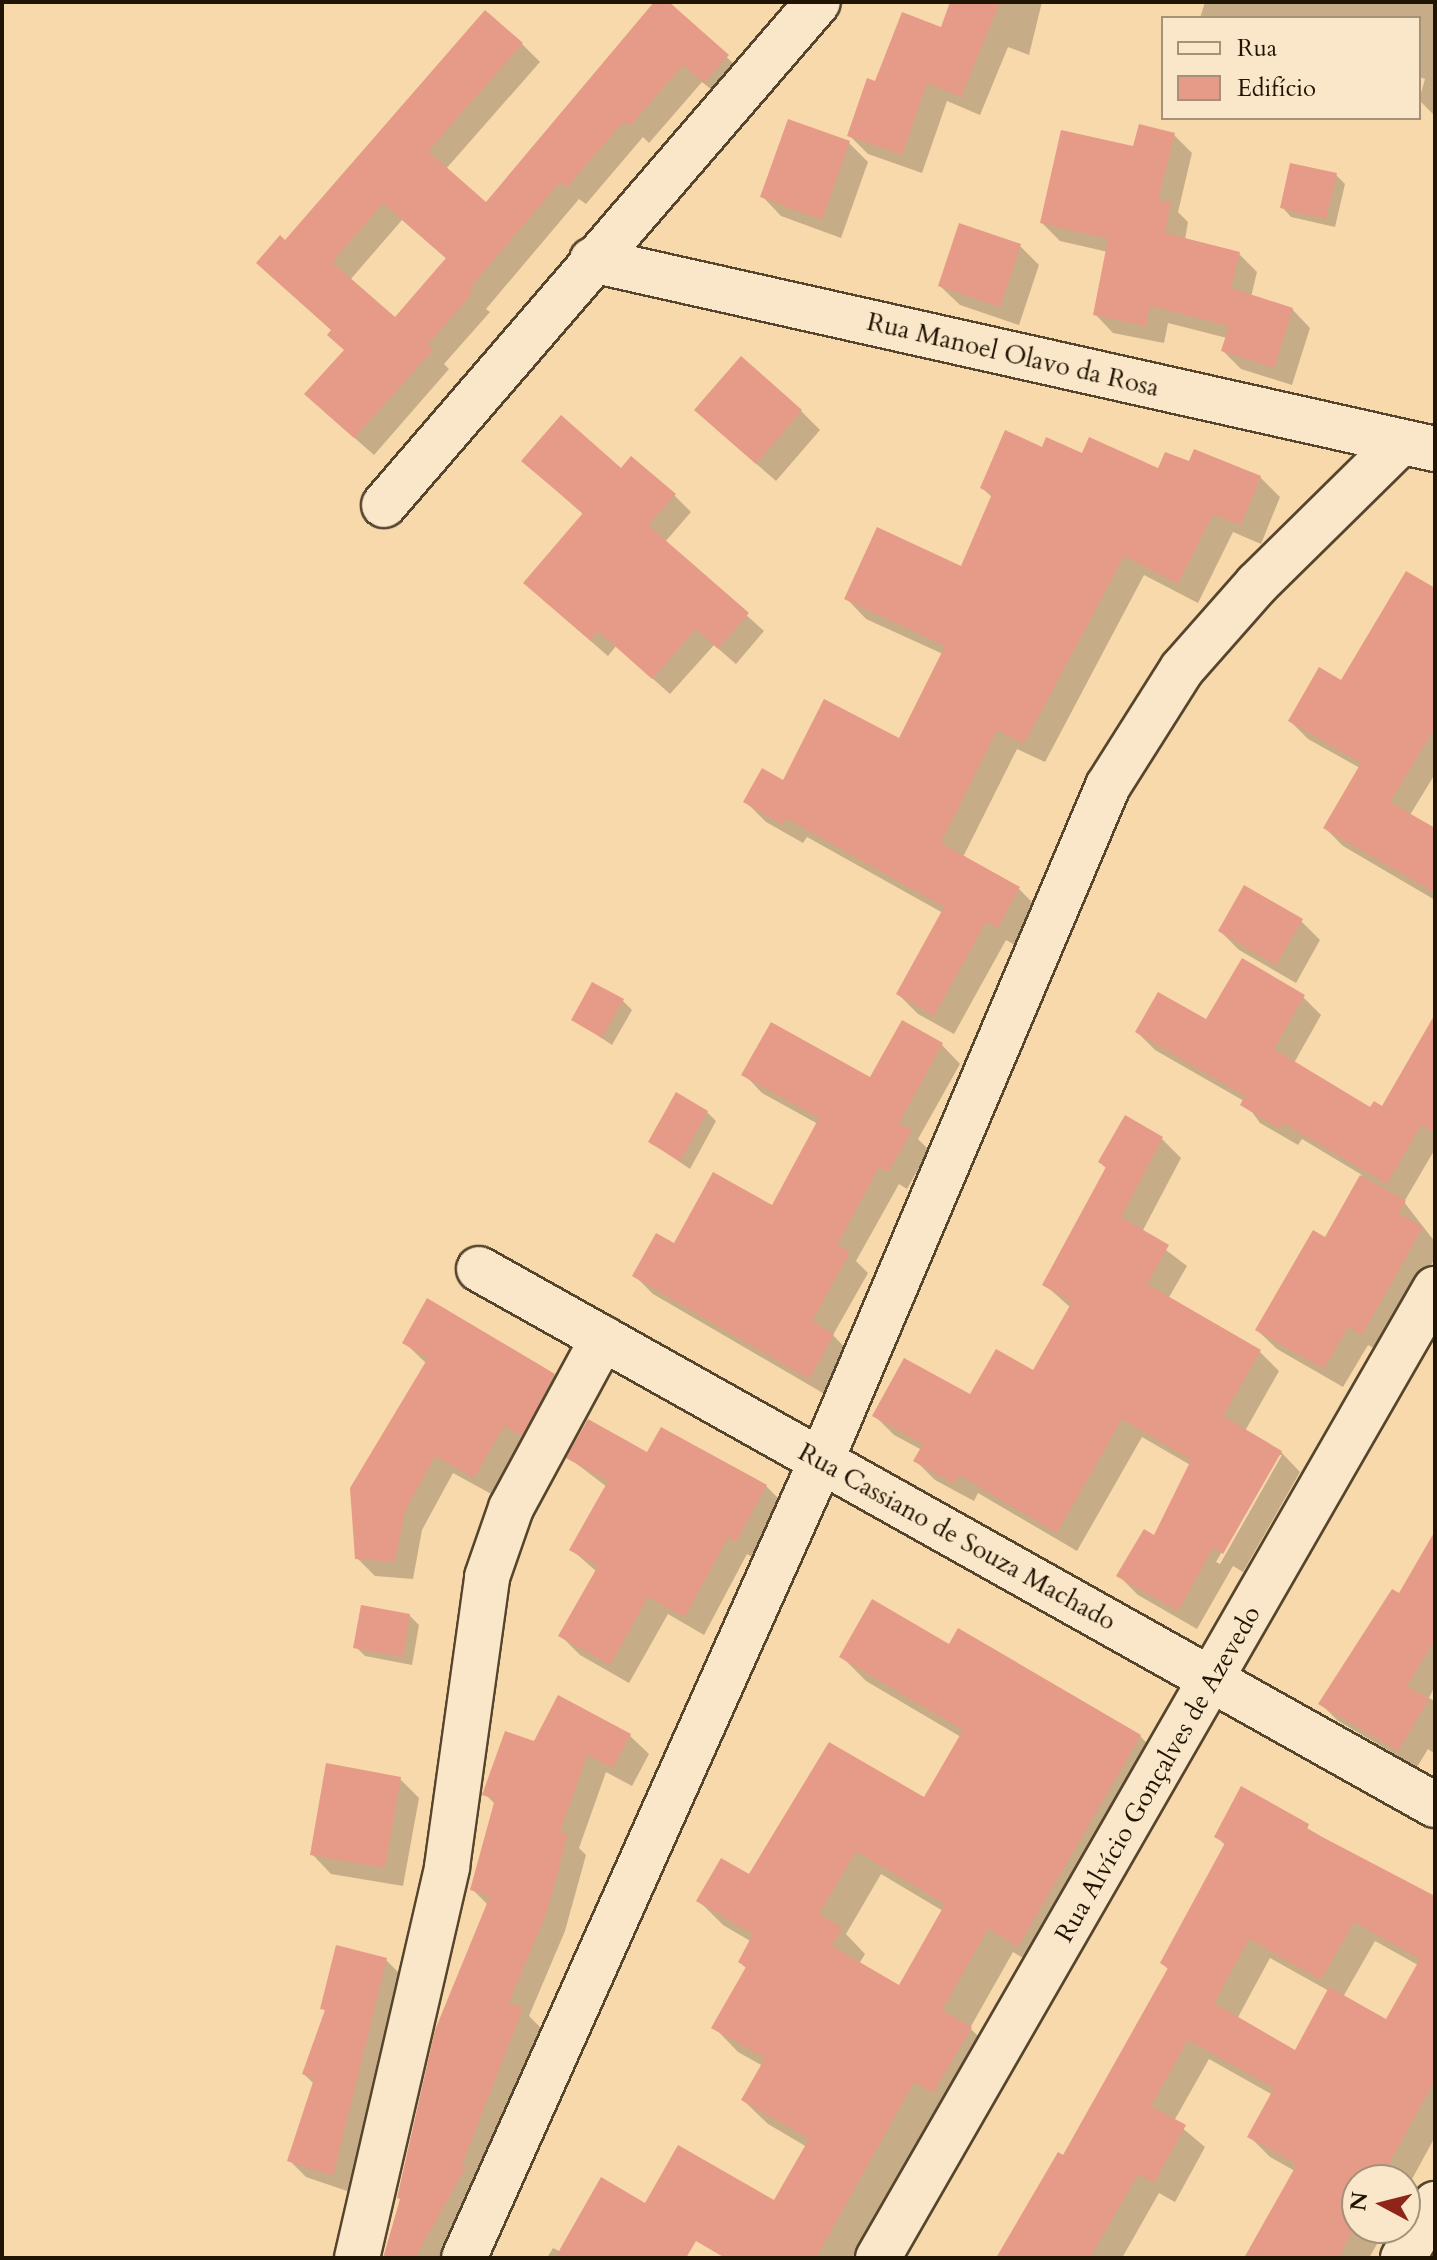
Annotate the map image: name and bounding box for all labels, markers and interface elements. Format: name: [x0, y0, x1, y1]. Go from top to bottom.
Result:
legend: [1161, 16, 1421, 120]
text: Rua: [1237, 32, 1277, 65]
text: Edifício: [1237, 72, 1316, 105]
street label: Rua Manoel Olavo da Rosa: [864, 306, 1162, 404]
street label: Rua Cassiano de Souza Machado: [793, 1437, 1121, 1637]
street label: Rua Alvício Gonçalves de Azevedo: [1049, 1600, 1267, 1948]
north arrow: [1341, 2164, 1421, 2244]
text: N: [1343, 2190, 1375, 2213]

